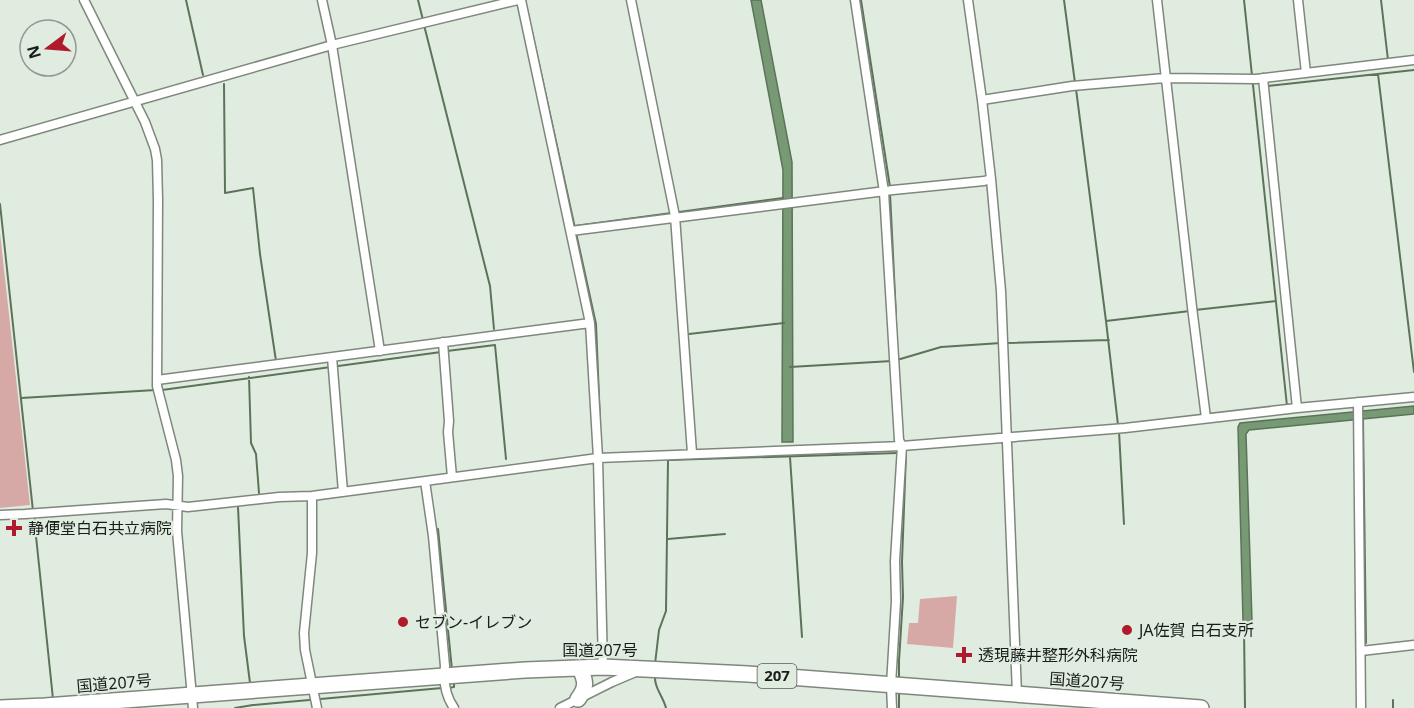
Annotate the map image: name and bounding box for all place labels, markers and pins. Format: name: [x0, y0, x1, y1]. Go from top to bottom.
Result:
place label: 静便堂白石共立病院: [28, 517, 172, 539]
marker: 静便堂白石共立病院: [5, 519, 23, 537]
place label: セブン-イレブン: [415, 611, 532, 633]
marker: セブン-イレブン: [396, 615, 410, 629]
place label: JA佐賀 白石支所: [1137, 619, 1254, 641]
marker: JA佐賀 白石支所: [1120, 623, 1134, 637]
place label: 透現藤井整形外科病院: [978, 644, 1138, 666]
marker: 透現藤井整形外科病院: [955, 646, 973, 664]

